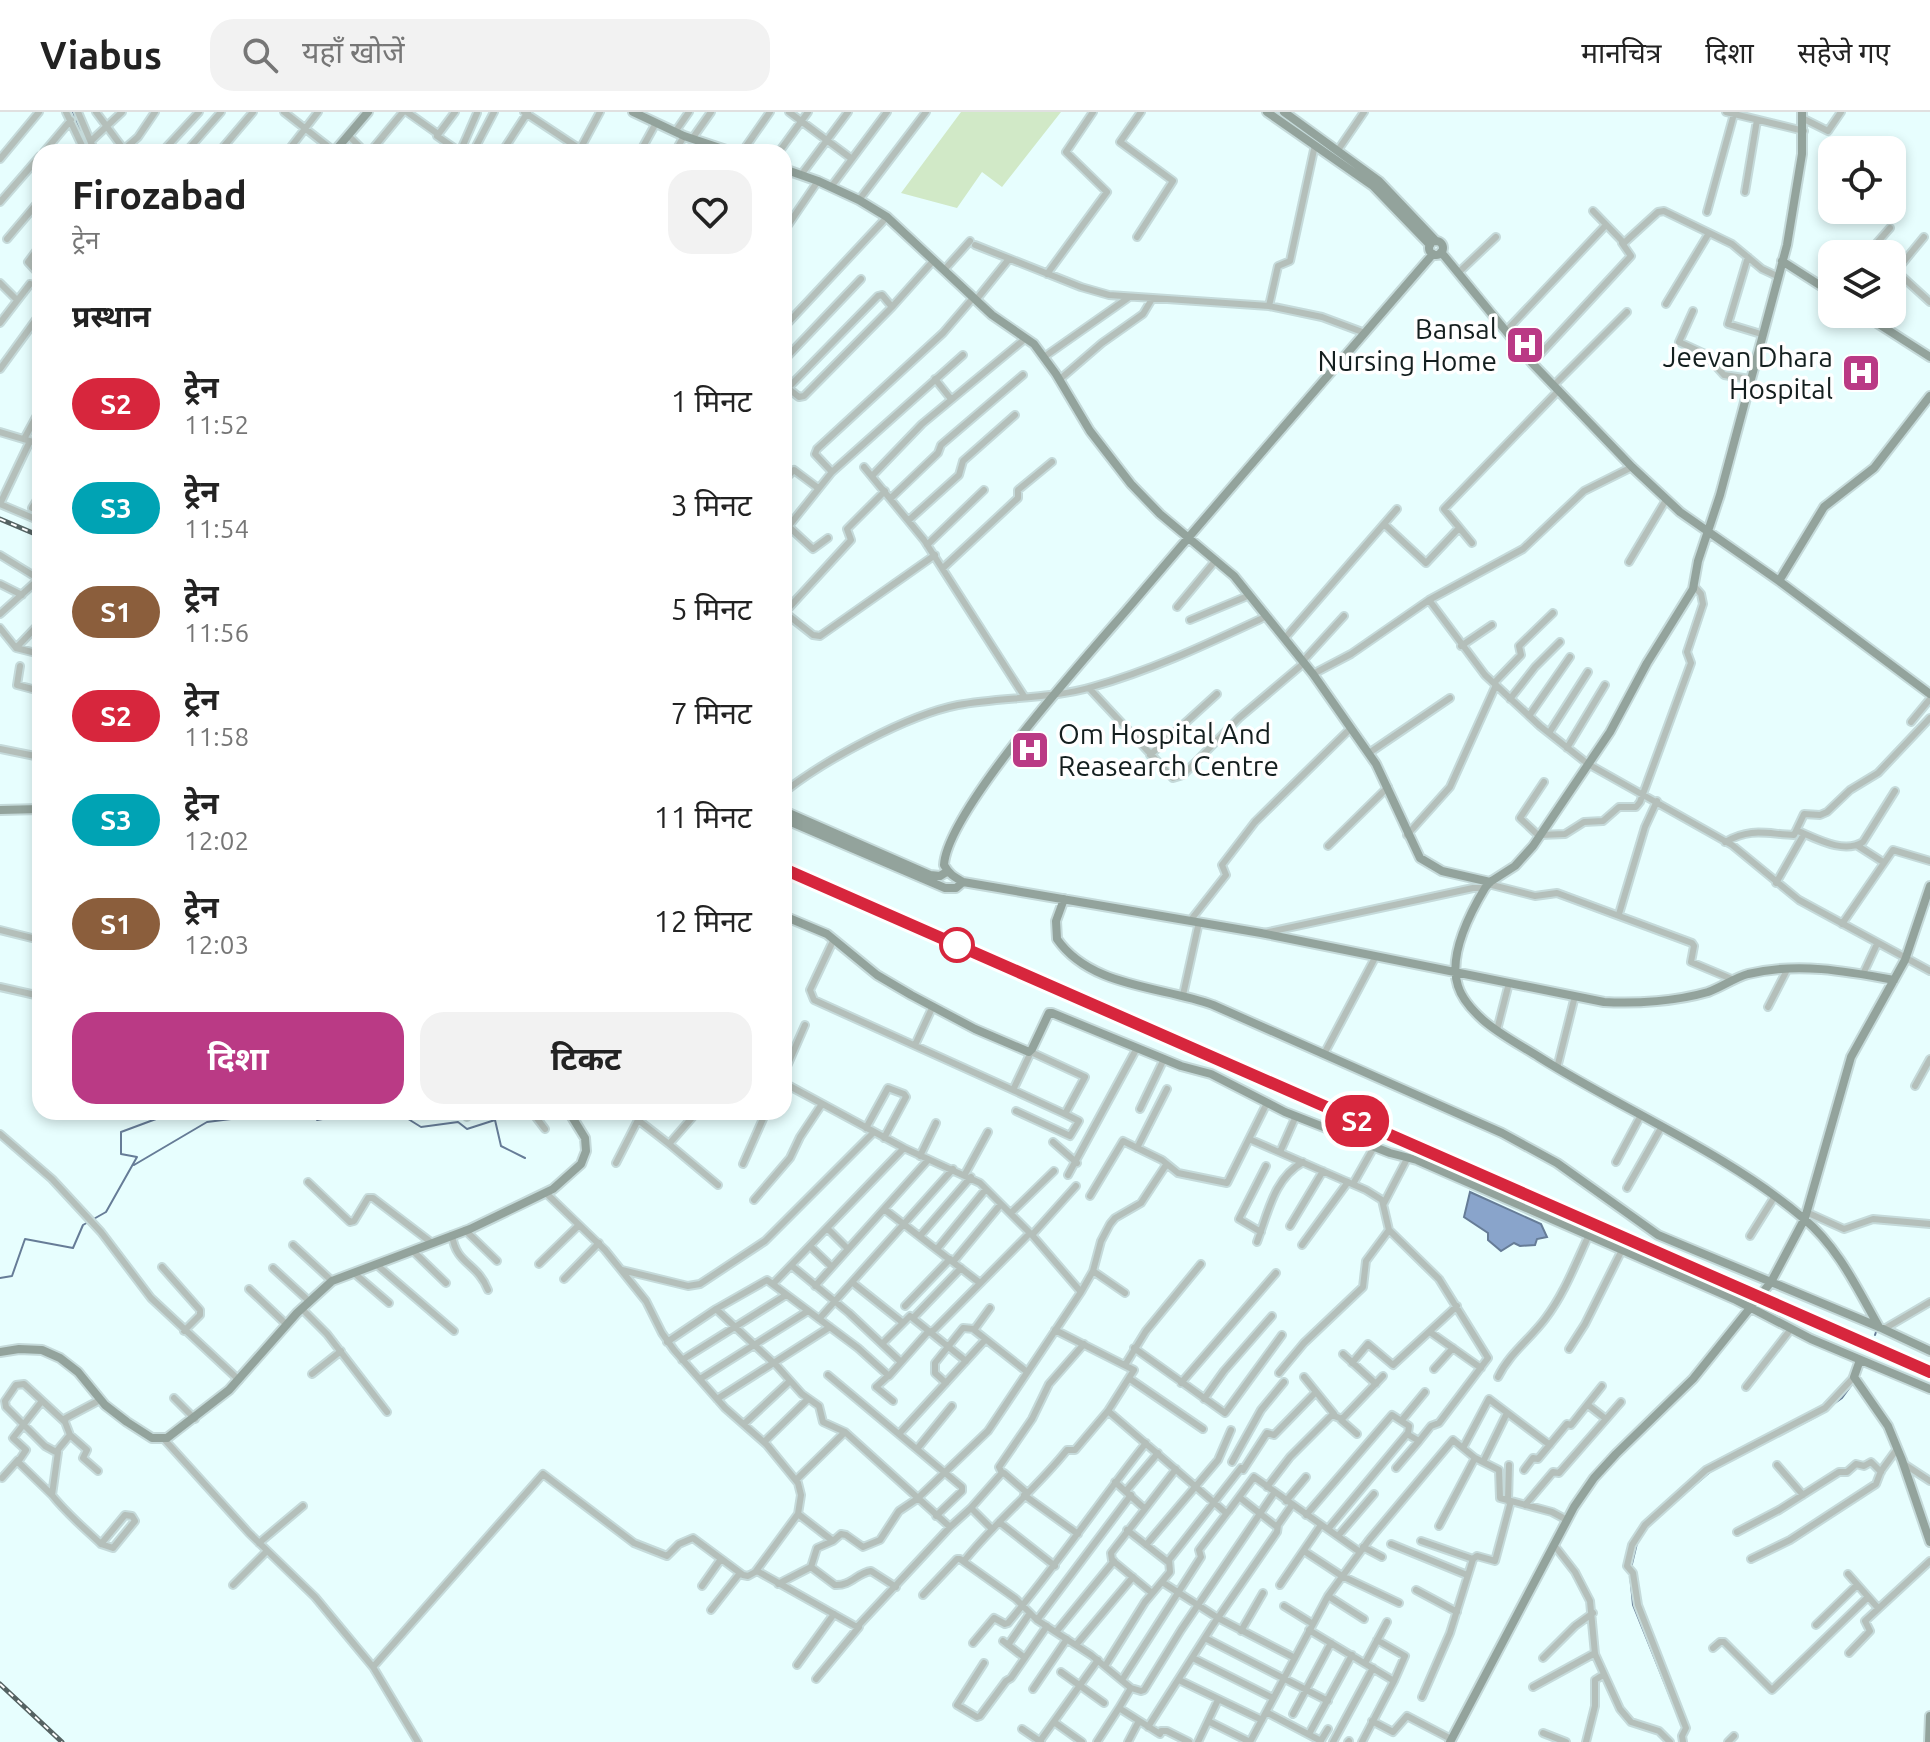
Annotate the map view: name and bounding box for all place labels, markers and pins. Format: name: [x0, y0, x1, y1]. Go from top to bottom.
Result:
place label: Bansal Nursing Home: [1317, 313, 1497, 376]
hospital icon: Bansal Nursing Home: [1504, 324, 1546, 366]
place label: Jeevan Dhara Hospital: [1663, 341, 1833, 404]
hospital icon: Jeevan Dhara Hospital: [1840, 352, 1882, 394]
place label: Om Hospital And Reasearch Centre: [1058, 718, 1279, 781]
hospital icon: Om Hospital And Reasearch Centre: [1009, 729, 1051, 771]
unlabelled marker: [940, 928, 974, 962]

